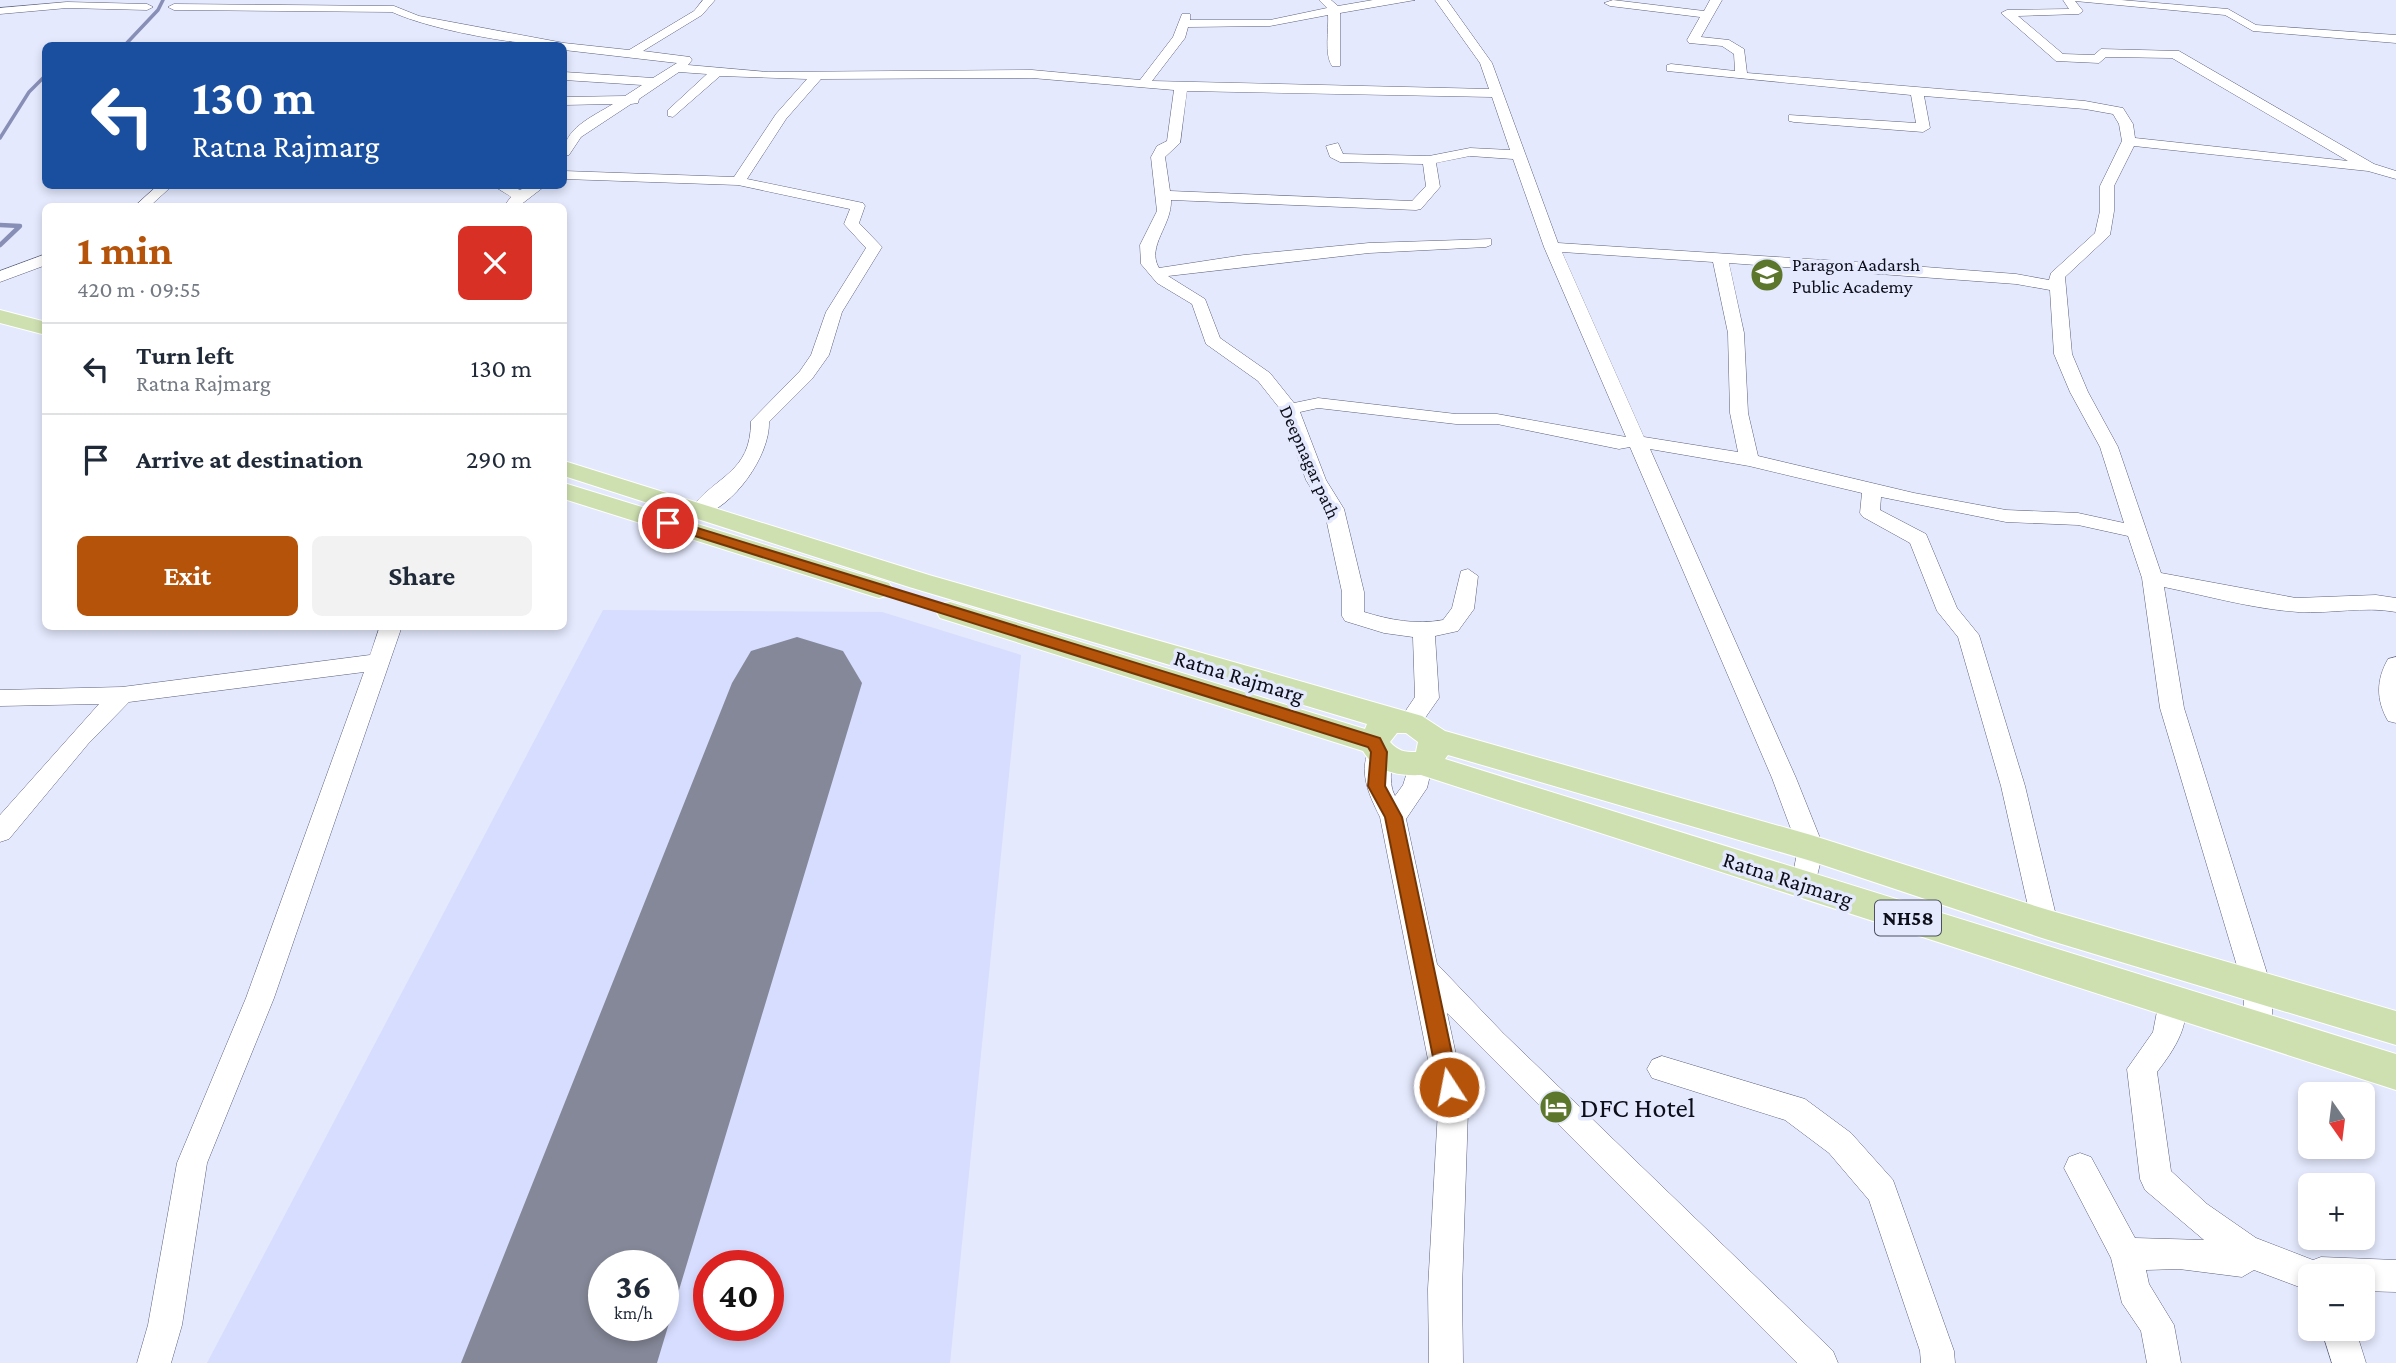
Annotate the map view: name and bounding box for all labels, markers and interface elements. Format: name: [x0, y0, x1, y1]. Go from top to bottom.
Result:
icon: left: [77, 70, 168, 161]
text: 130 m: [192, 70, 315, 125]
text: Ratna Rajmarg: [192, 128, 380, 164]
text: 1 min: [77, 226, 173, 273]
button: close: [458, 226, 532, 300]
place label: Paragon Aadarsh Public Academy: [1792, 254, 1920, 297]
school or university icon: Paragon Aadarsh Public Academy: [1748, 256, 1786, 294]
text: 420 m · 09:55: [77, 276, 201, 302]
text: Turn left: [136, 341, 234, 370]
icon: left: [77, 350, 115, 388]
text: 130 m: [471, 354, 532, 383]
text: Ratna Rajmarg: [136, 370, 271, 396]
street label: Deepnagar path: [1276, 402, 1344, 522]
icon: arrive: [77, 441, 115, 479]
text: Arrive at destination: [136, 445, 363, 474]
text: 290 m: [466, 445, 532, 474]
pin: [638, 493, 698, 553]
icon: arrive: [649, 504, 687, 542]
button: Exit: [77, 536, 298, 616]
button: Share: [312, 536, 532, 616]
street label: Ratna Rajmarg: [1171, 644, 1307, 708]
street label: Ratna Rajmarg: [1720, 846, 1856, 912]
road number: NH58: [1875, 900, 1941, 936]
position arrow: [1412, 1050, 1486, 1124]
north arrow: [2298, 1082, 2375, 1158]
map controls: [2298, 1082, 2375, 1341]
hotel icon: DFC Hotel: [1537, 1088, 1575, 1126]
place label: DFC Hotel: [1580, 1092, 1695, 1123]
button: +: [2298, 1173, 2375, 1250]
speed limit sign: 40: [693, 1250, 784, 1341]
button: −: [2298, 1264, 2375, 1341]
text: 36: [615, 1267, 652, 1306]
text: km/h: [614, 1303, 653, 1323]

